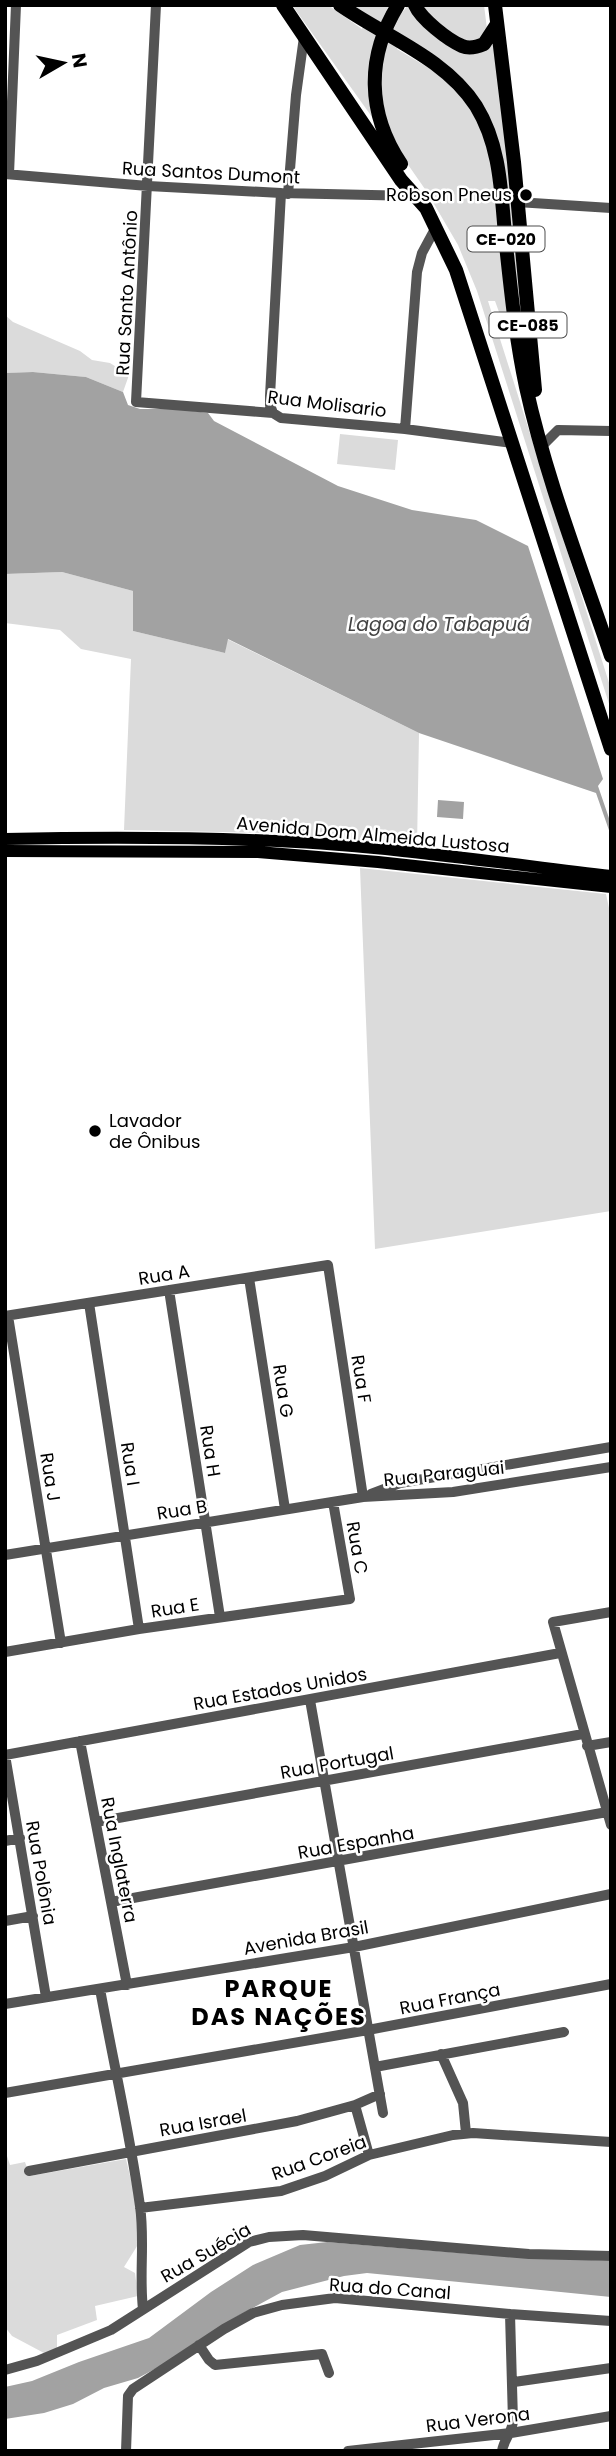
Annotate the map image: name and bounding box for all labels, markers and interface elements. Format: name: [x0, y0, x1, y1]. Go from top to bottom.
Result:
north arrow: [28, 28, 98, 98]
text: N: [65, 51, 94, 70]
street label: Rua Santos Dumont: [121, 155, 301, 190]
place label: Robson Pneus: [386, 182, 512, 207]
marker: Robson Pneus: [518, 187, 534, 203]
street label: Rua Santo Antônio: [110, 210, 143, 376]
road number: CE-020: [468, 227, 544, 252]
road number: CE-085: [490, 312, 566, 338]
street label: Rua Molisario: [266, 384, 388, 423]
water label: Lagoa do Tabapuá: [348, 611, 530, 638]
street label: Avenida Dom Almeida Lustosa: [235, 810, 511, 859]
place label: Lavador de Ônibus: [109, 1108, 200, 1154]
marker: Lavador de Ônibus: [87, 1123, 103, 1139]
street label: Rua A: [136, 1258, 191, 1291]
street label: Rua F: [345, 1353, 378, 1405]
street label: Rua G: [267, 1363, 300, 1419]
street label: Rua H: [194, 1423, 227, 1479]
street label: Rua I: [115, 1440, 146, 1488]
street label: Rua J: [34, 1451, 67, 1503]
street label: Rua Paraguai: [382, 1455, 506, 1492]
street label: Rua B: [155, 1493, 209, 1526]
street label: Rua C: [341, 1519, 374, 1576]
street label: Rua E: [149, 1591, 201, 1624]
street label: Rua Estados Unidos: [191, 1661, 369, 1716]
street label: Rua Portugal: [278, 1740, 396, 1785]
street label: Rua Inglaterra: [95, 1795, 144, 1925]
street label: Rua Polônia: [20, 1819, 63, 1927]
street label: Rua Espanha: [296, 1820, 416, 1865]
street label: Avenida Brasil: [241, 1914, 370, 1961]
district label: PARQUE DAS NAÇÕES: [191, 1972, 367, 2033]
street label: Rua França: [397, 1977, 502, 2021]
street label: Rua Israel: [158, 2103, 248, 2142]
street label: Rua Coreia: [268, 2129, 370, 2186]
street label: Rua Suécia: [156, 2217, 255, 2288]
street label: Rua do Canal: [328, 2272, 452, 2305]
street label: Rua Verona: [424, 2401, 531, 2438]

